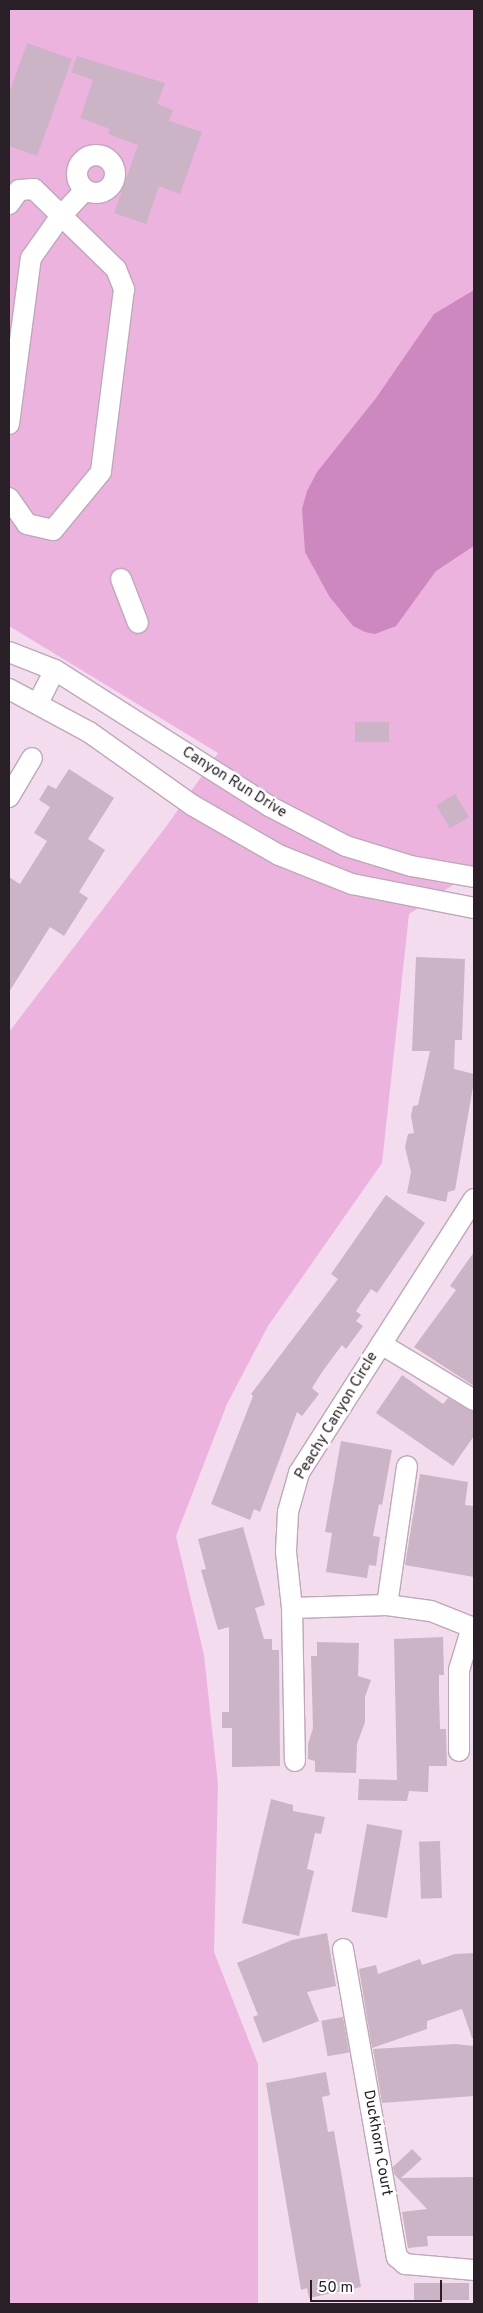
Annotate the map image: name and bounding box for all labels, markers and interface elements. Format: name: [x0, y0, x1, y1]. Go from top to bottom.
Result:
street label: Canyon Run Drive: [178, 744, 290, 822]
street label: Peachy Canyon Circle: [292, 1349, 382, 1483]
street label: Duckhorn Court: [359, 2089, 395, 2197]
scale bar: [313, 2270, 446, 2302]
text: 50 m: [318, 2279, 353, 2298]

